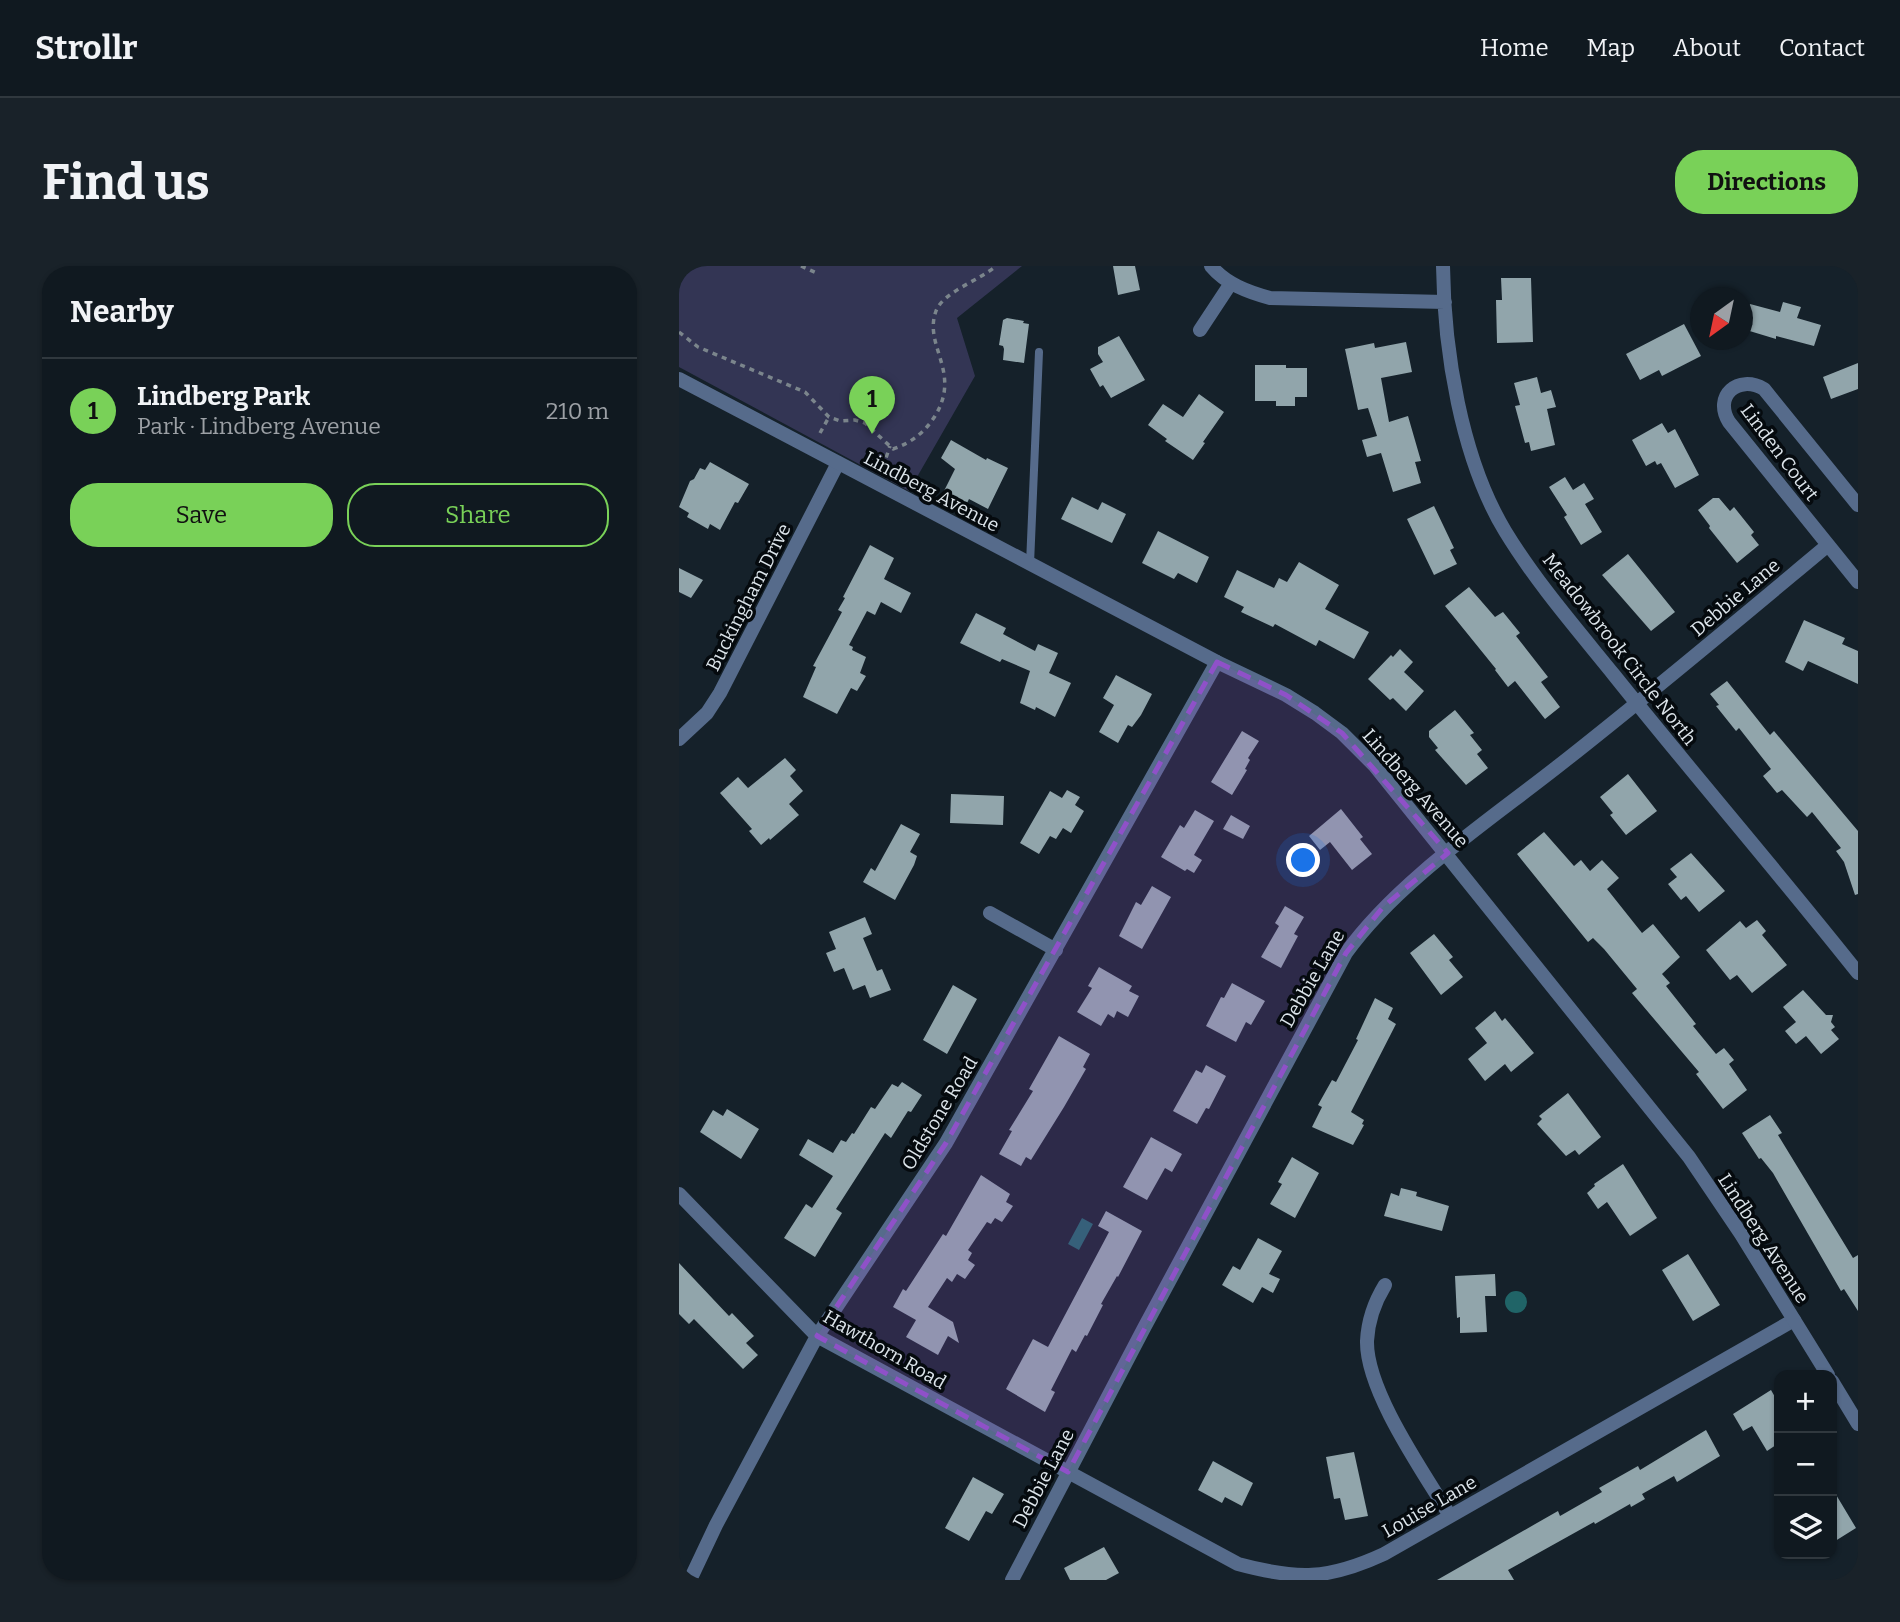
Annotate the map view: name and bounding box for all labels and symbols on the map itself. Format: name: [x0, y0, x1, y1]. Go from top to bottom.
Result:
north arrow: [1690, 287, 1753, 350]
pin: 1: [849, 376, 895, 434]
street label: Linden Court: [1736, 399, 1823, 505]
street label: Lindberg Avenue: [860, 446, 1003, 537]
street label: Buckingham Drive: [701, 520, 796, 675]
street label: Meadowbrook Circle North: [1538, 549, 1702, 750]
street label: Debbie Lane: [1686, 554, 1784, 641]
street label: Lindberg Avenue: [1358, 724, 1473, 852]
your location: [1286, 843, 1320, 877]
street label: Debbie Lane: [1275, 925, 1350, 1031]
street label: Oldstone Road: [897, 1052, 982, 1174]
street label: Lindberg Avenue: [1713, 1169, 1814, 1307]
street label: Hawthorn Road: [819, 1305, 950, 1394]
street label: Debbie Lane: [1008, 1425, 1079, 1532]
street label: Louise Lane: [1378, 1470, 1480, 1543]

